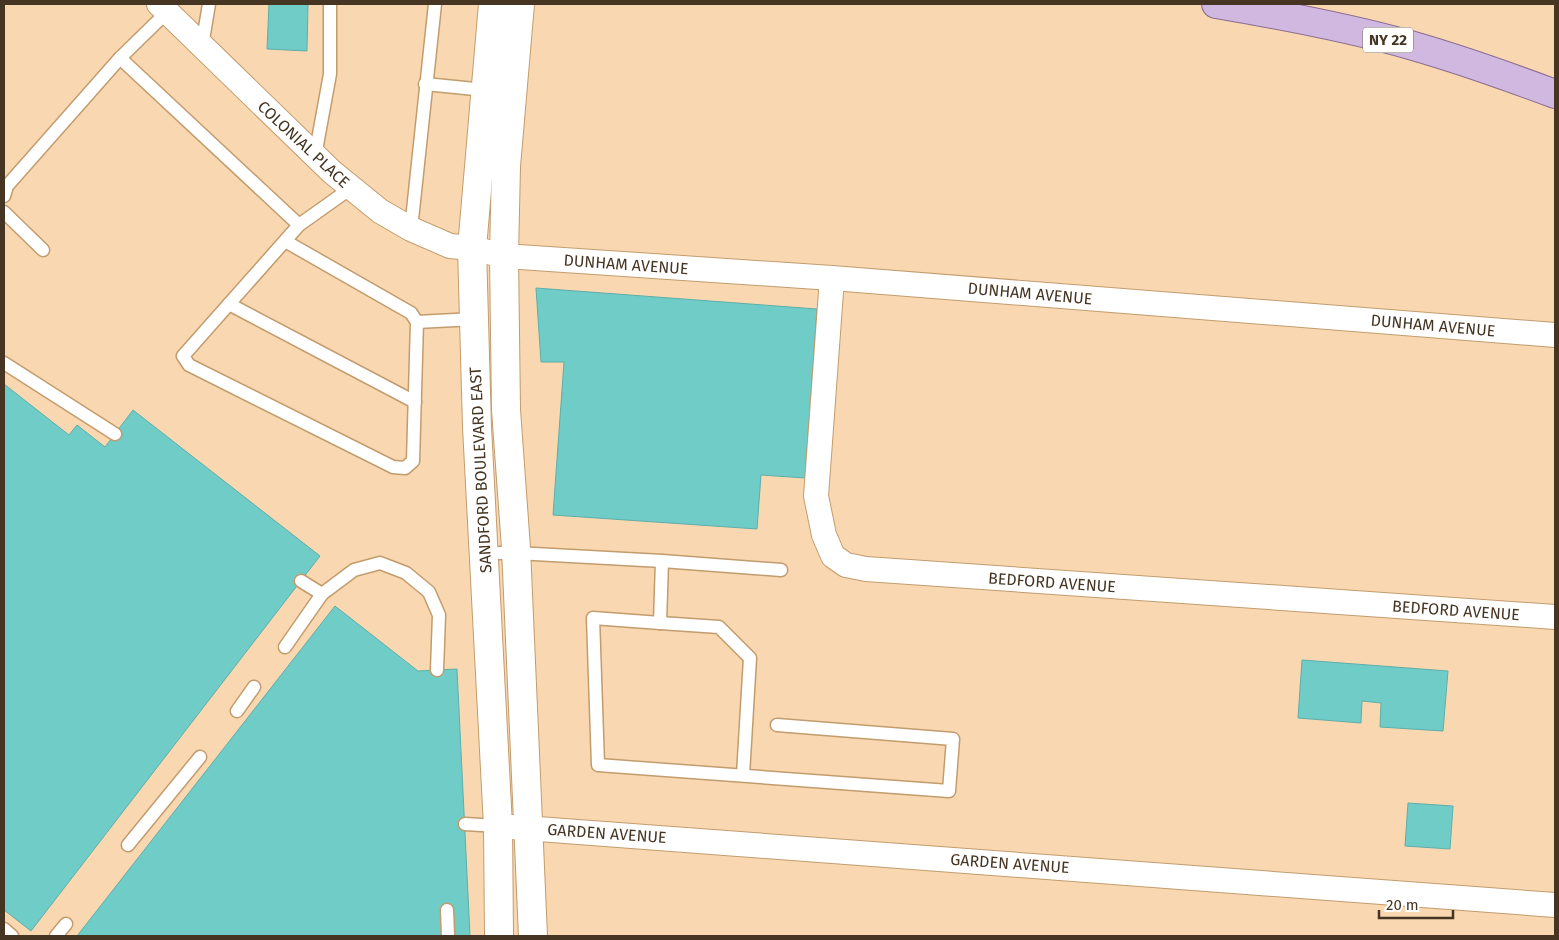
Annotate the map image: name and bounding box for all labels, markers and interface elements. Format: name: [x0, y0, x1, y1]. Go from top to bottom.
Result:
road number: NY 22: [1363, 28, 1413, 52]
street label: COLONIAL PLACE: [254, 97, 354, 192]
street label: DUNHAM AVENUE: [563, 251, 689, 278]
street label: DUNHAM AVENUE: [967, 279, 1093, 308]
street label: DUNHAM AVENUE: [1370, 311, 1496, 340]
street label: SANDFORD BOULEVARD EAST: [466, 366, 495, 573]
street label: BEDFORD AVENUE: [987, 569, 1116, 596]
street label: BEDFORD AVENUE: [1391, 597, 1520, 624]
street label: GARDEN AVENUE: [547, 820, 667, 847]
street label: GARDEN AVENUE: [950, 850, 1070, 877]
scale bar: [1379, 888, 1453, 920]
text: 20 m: [1386, 896, 1419, 914]

